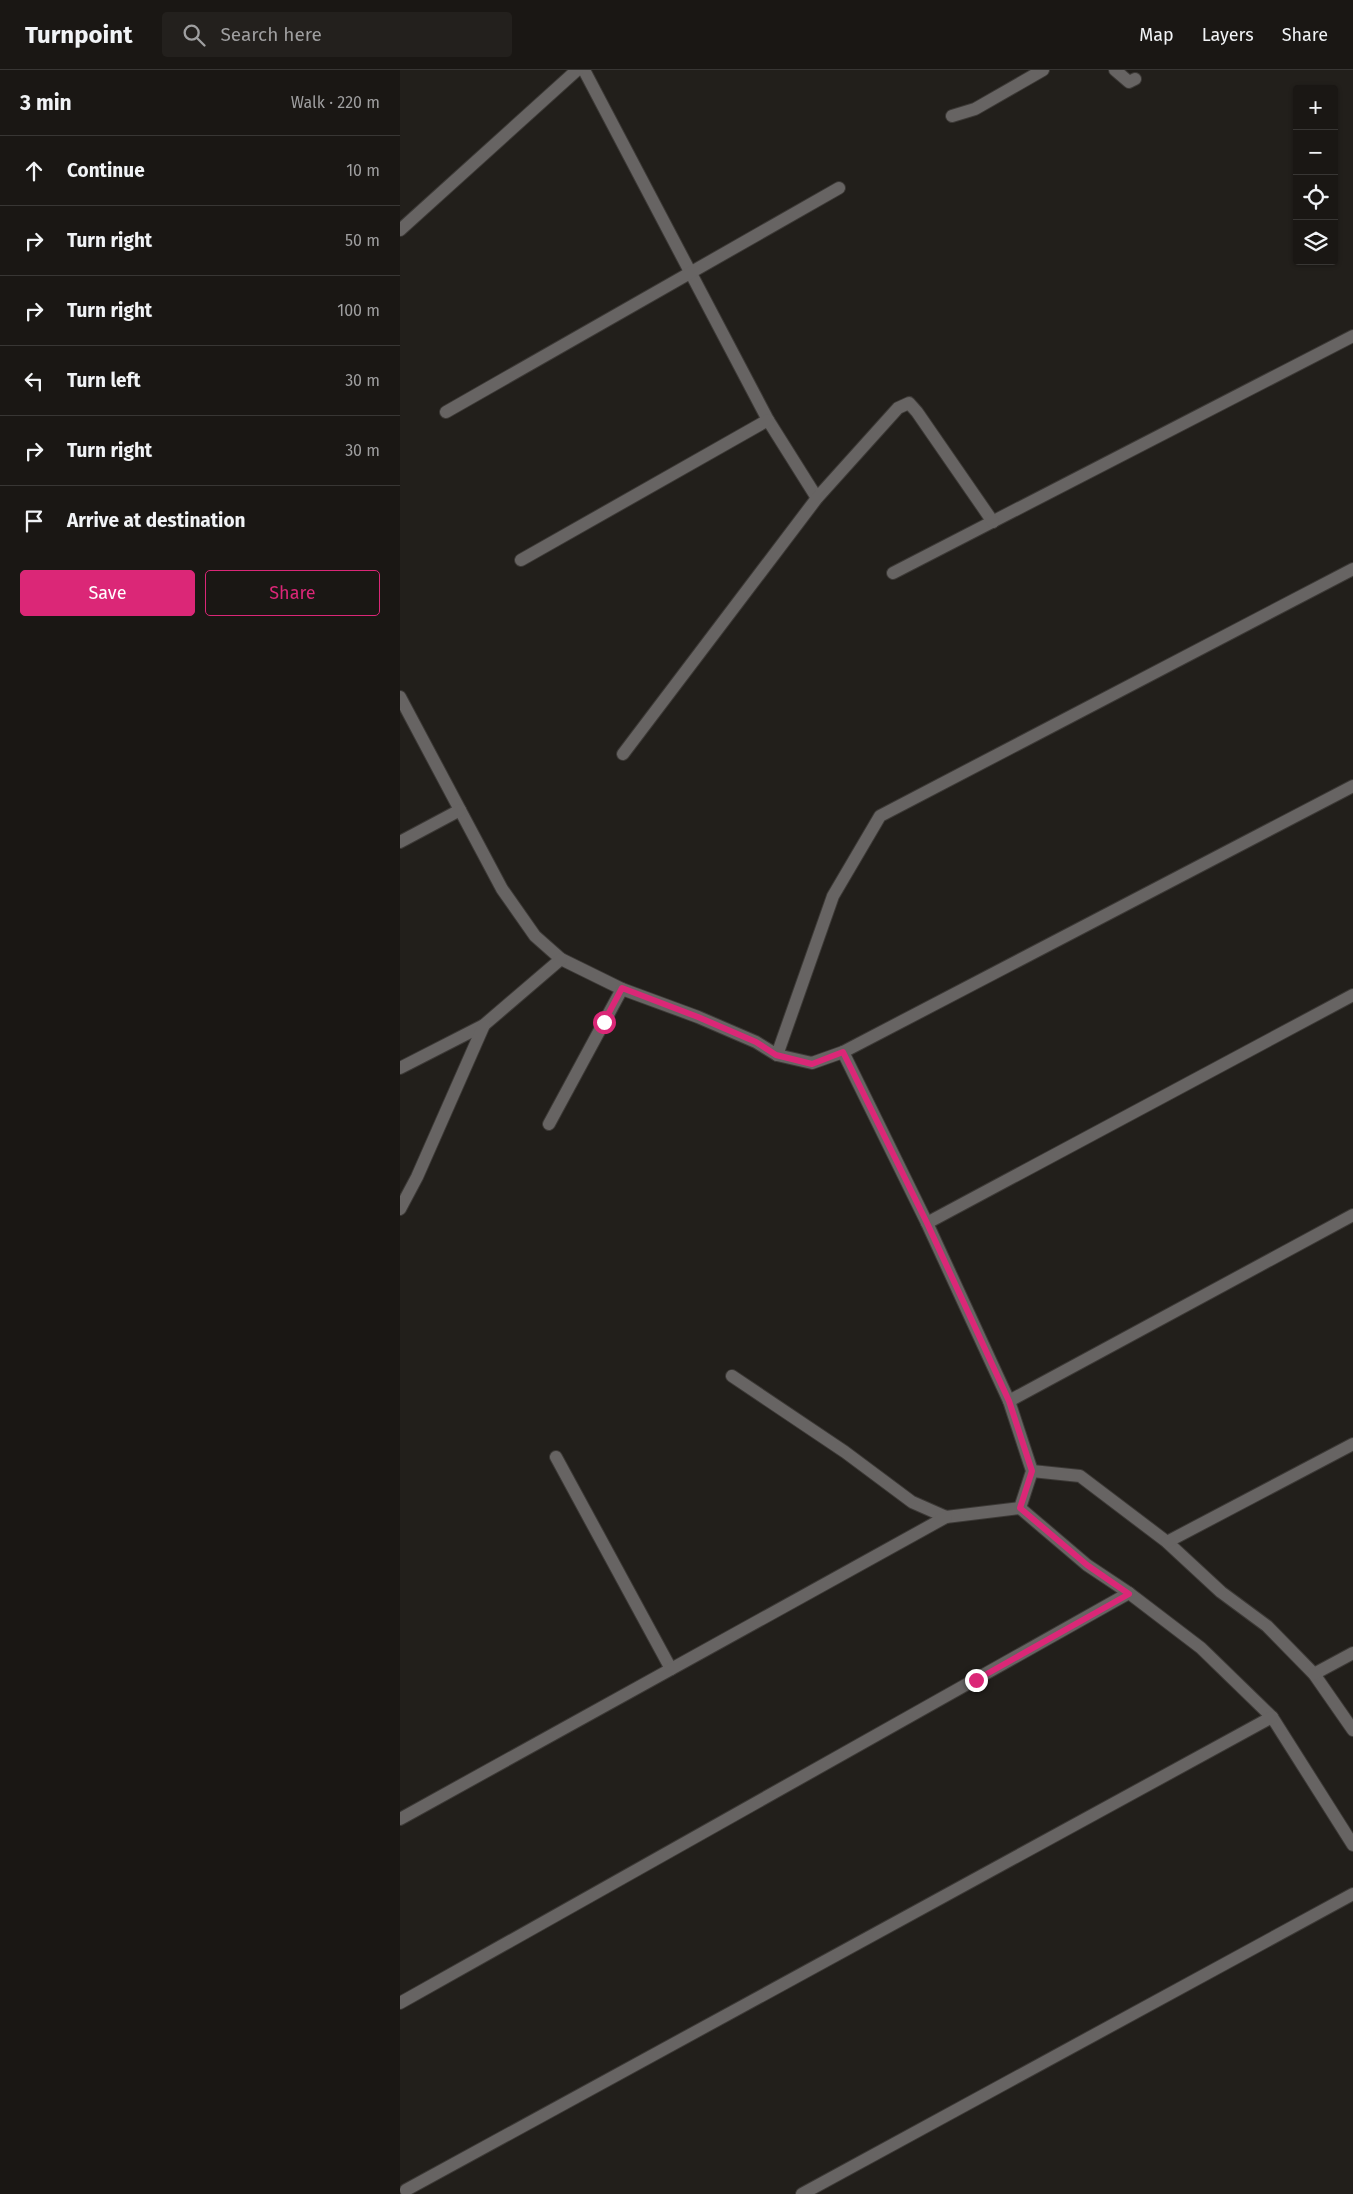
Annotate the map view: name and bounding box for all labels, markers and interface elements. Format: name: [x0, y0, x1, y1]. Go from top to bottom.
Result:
search box: [162, 12, 512, 57]
text: Turnpoint: [25, 21, 132, 49]
icon: search: [180, 21, 208, 49]
text: Search here: [220, 23, 322, 46]
text: Map: [1139, 24, 1174, 46]
text: Layers: [1202, 24, 1254, 46]
text: Share: [1282, 24, 1328, 46]
map controls: [1293, 85, 1338, 265]
button: +: [1293, 85, 1338, 130]
text: 3 min: [20, 90, 72, 116]
text: Walk · 220 m: [291, 93, 380, 112]
button: −: [1293, 130, 1338, 175]
icon: ahead: [20, 157, 48, 185]
text: Continue: [67, 159, 145, 182]
text: 10 m: [346, 161, 380, 180]
button: locate: [1293, 175, 1338, 220]
button: layers: [1293, 220, 1338, 265]
icon: right: [20, 227, 48, 255]
text: Turn right: [67, 229, 152, 252]
text: 50 m: [345, 231, 380, 250]
icon: right: [20, 297, 48, 325]
text: Turn right: [67, 299, 152, 322]
text: 100 m: [337, 301, 380, 320]
icon: left: [20, 367, 48, 395]
text: Turn left: [67, 369, 141, 392]
text: 30 m: [345, 371, 380, 390]
icon: right: [20, 437, 48, 465]
text: Turn right: [67, 439, 152, 462]
text: 30 m: [345, 441, 380, 460]
icon: arrive: [20, 507, 48, 535]
text: Arrive at destination: [67, 509, 246, 532]
button: Save: [20, 570, 195, 616]
button: Share: [205, 570, 380, 616]
route start: [593, 1011, 616, 1034]
route end: [965, 1669, 988, 1692]

